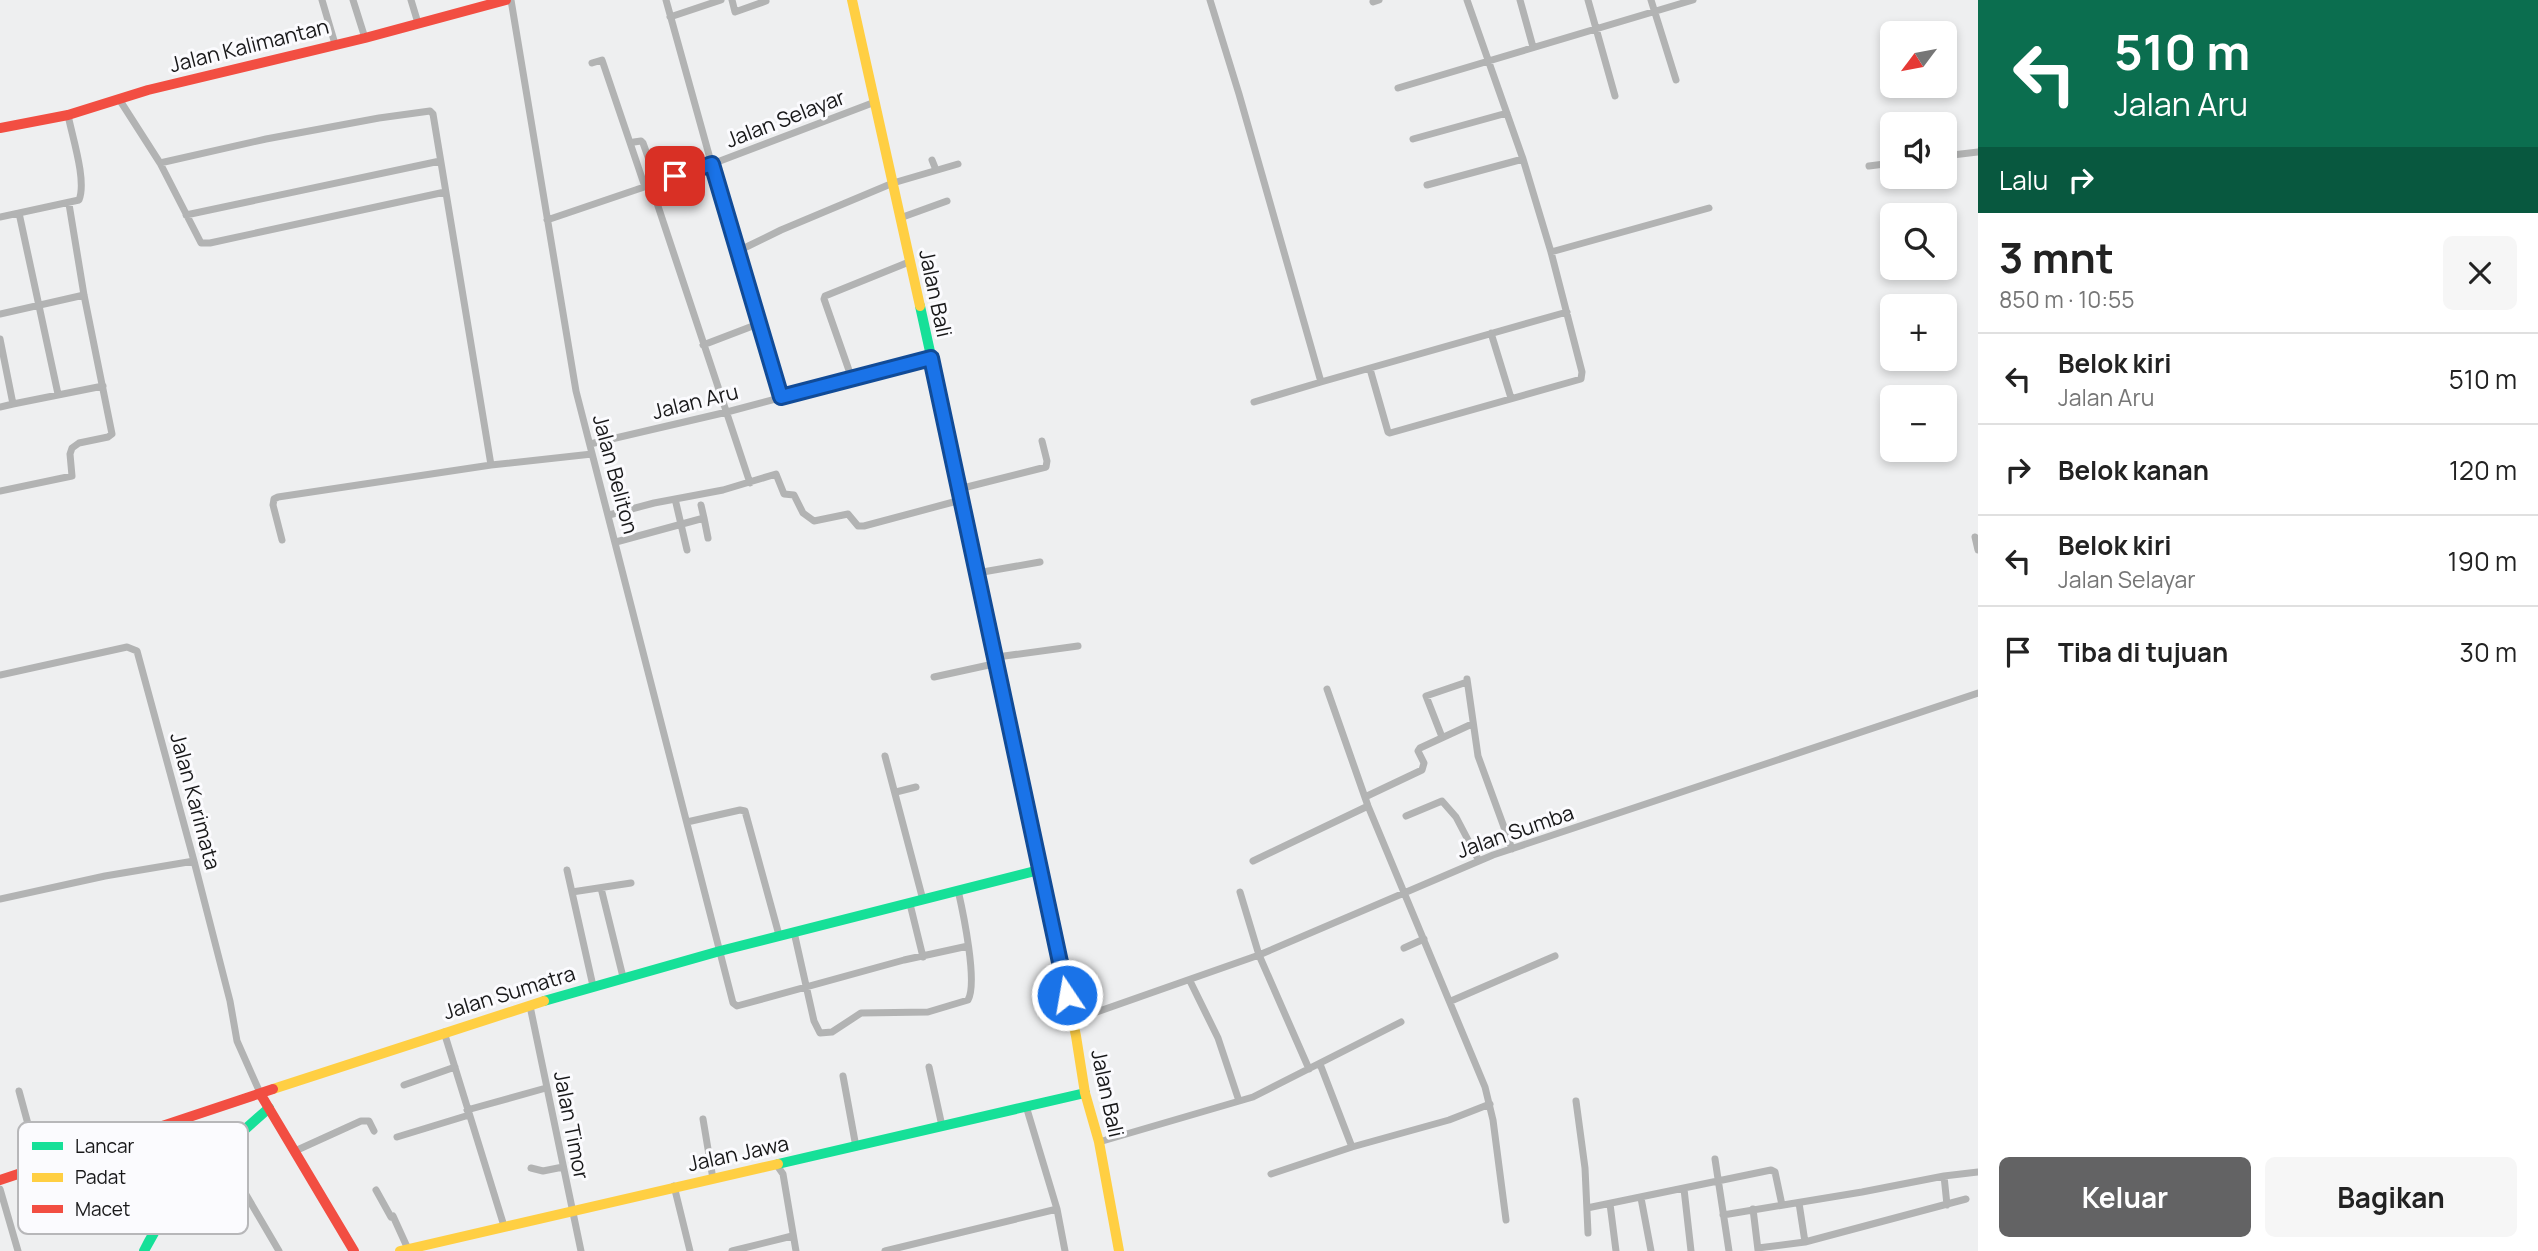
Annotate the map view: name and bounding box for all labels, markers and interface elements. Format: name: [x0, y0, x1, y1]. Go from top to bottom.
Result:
street label: Jalan Kalimantan: [166, 12, 332, 78]
text: 510 m: [2114, 18, 2250, 85]
north arrow: [1880, 21, 1956, 98]
map controls: [1880, 21, 1957, 462]
icon: left: [1999, 28, 2090, 119]
street label: Jalan Selayar: [721, 82, 849, 154]
text: Jalan Aru: [2114, 82, 2248, 126]
button: sound: [1880, 112, 1957, 189]
pin: [645, 146, 705, 206]
icon: arrive: [656, 157, 694, 195]
icon: right: [2062, 161, 2100, 199]
text: Lalu: [1999, 162, 2048, 198]
button: search: [1880, 203, 1957, 280]
text: 3 mnt: [1999, 228, 2114, 286]
button: close: [2443, 236, 2517, 310]
street label: Jalan Bali: [913, 247, 959, 339]
text: 850 m · 10:55: [1999, 283, 2135, 315]
button: +: [1880, 294, 1957, 371]
text: Belok kiri: [2058, 345, 2172, 381]
icon: left: [1999, 360, 2037, 398]
text: 510 m: [2449, 361, 2517, 397]
street label: Jalan Aru: [649, 377, 741, 425]
text: Jalan Aru: [2058, 381, 2154, 413]
button: −: [1880, 385, 1957, 462]
street label: Jalan Beliton: [587, 411, 645, 537]
icon: right: [1999, 451, 2037, 489]
text: Belok kanan: [2058, 452, 2209, 488]
text: 120 m: [2449, 452, 2517, 488]
text: Belok kiri: [2058, 527, 2172, 563]
icon: left: [1999, 542, 2037, 580]
text: 190 m: [2448, 543, 2517, 579]
text: Jalan Selayar: [2058, 563, 2196, 595]
icon: arrive: [1999, 633, 2037, 671]
text: Tiba di tujuan: [2058, 634, 2228, 670]
text: 30 m: [2460, 634, 2517, 670]
street label: Jalan Karimata: [164, 729, 228, 873]
street label: Jalan Sumba: [1453, 798, 1577, 864]
position arrow: [1030, 958, 1104, 1032]
street label: Jalan Sumatra: [440, 959, 578, 1025]
street label: Jalan Bali: [1085, 1047, 1131, 1139]
street label: Jalan Timor: [548, 1068, 596, 1182]
legend: [18, 1122, 248, 1234]
street label: Jalan Jawa: [685, 1129, 791, 1177]
text: Lancar: [75, 1133, 134, 1159]
button: Keluar: [1999, 1157, 2251, 1237]
button: Bagikan: [2265, 1157, 2517, 1237]
text: Padat: [75, 1164, 126, 1190]
text: Macet: [75, 1196, 130, 1222]

